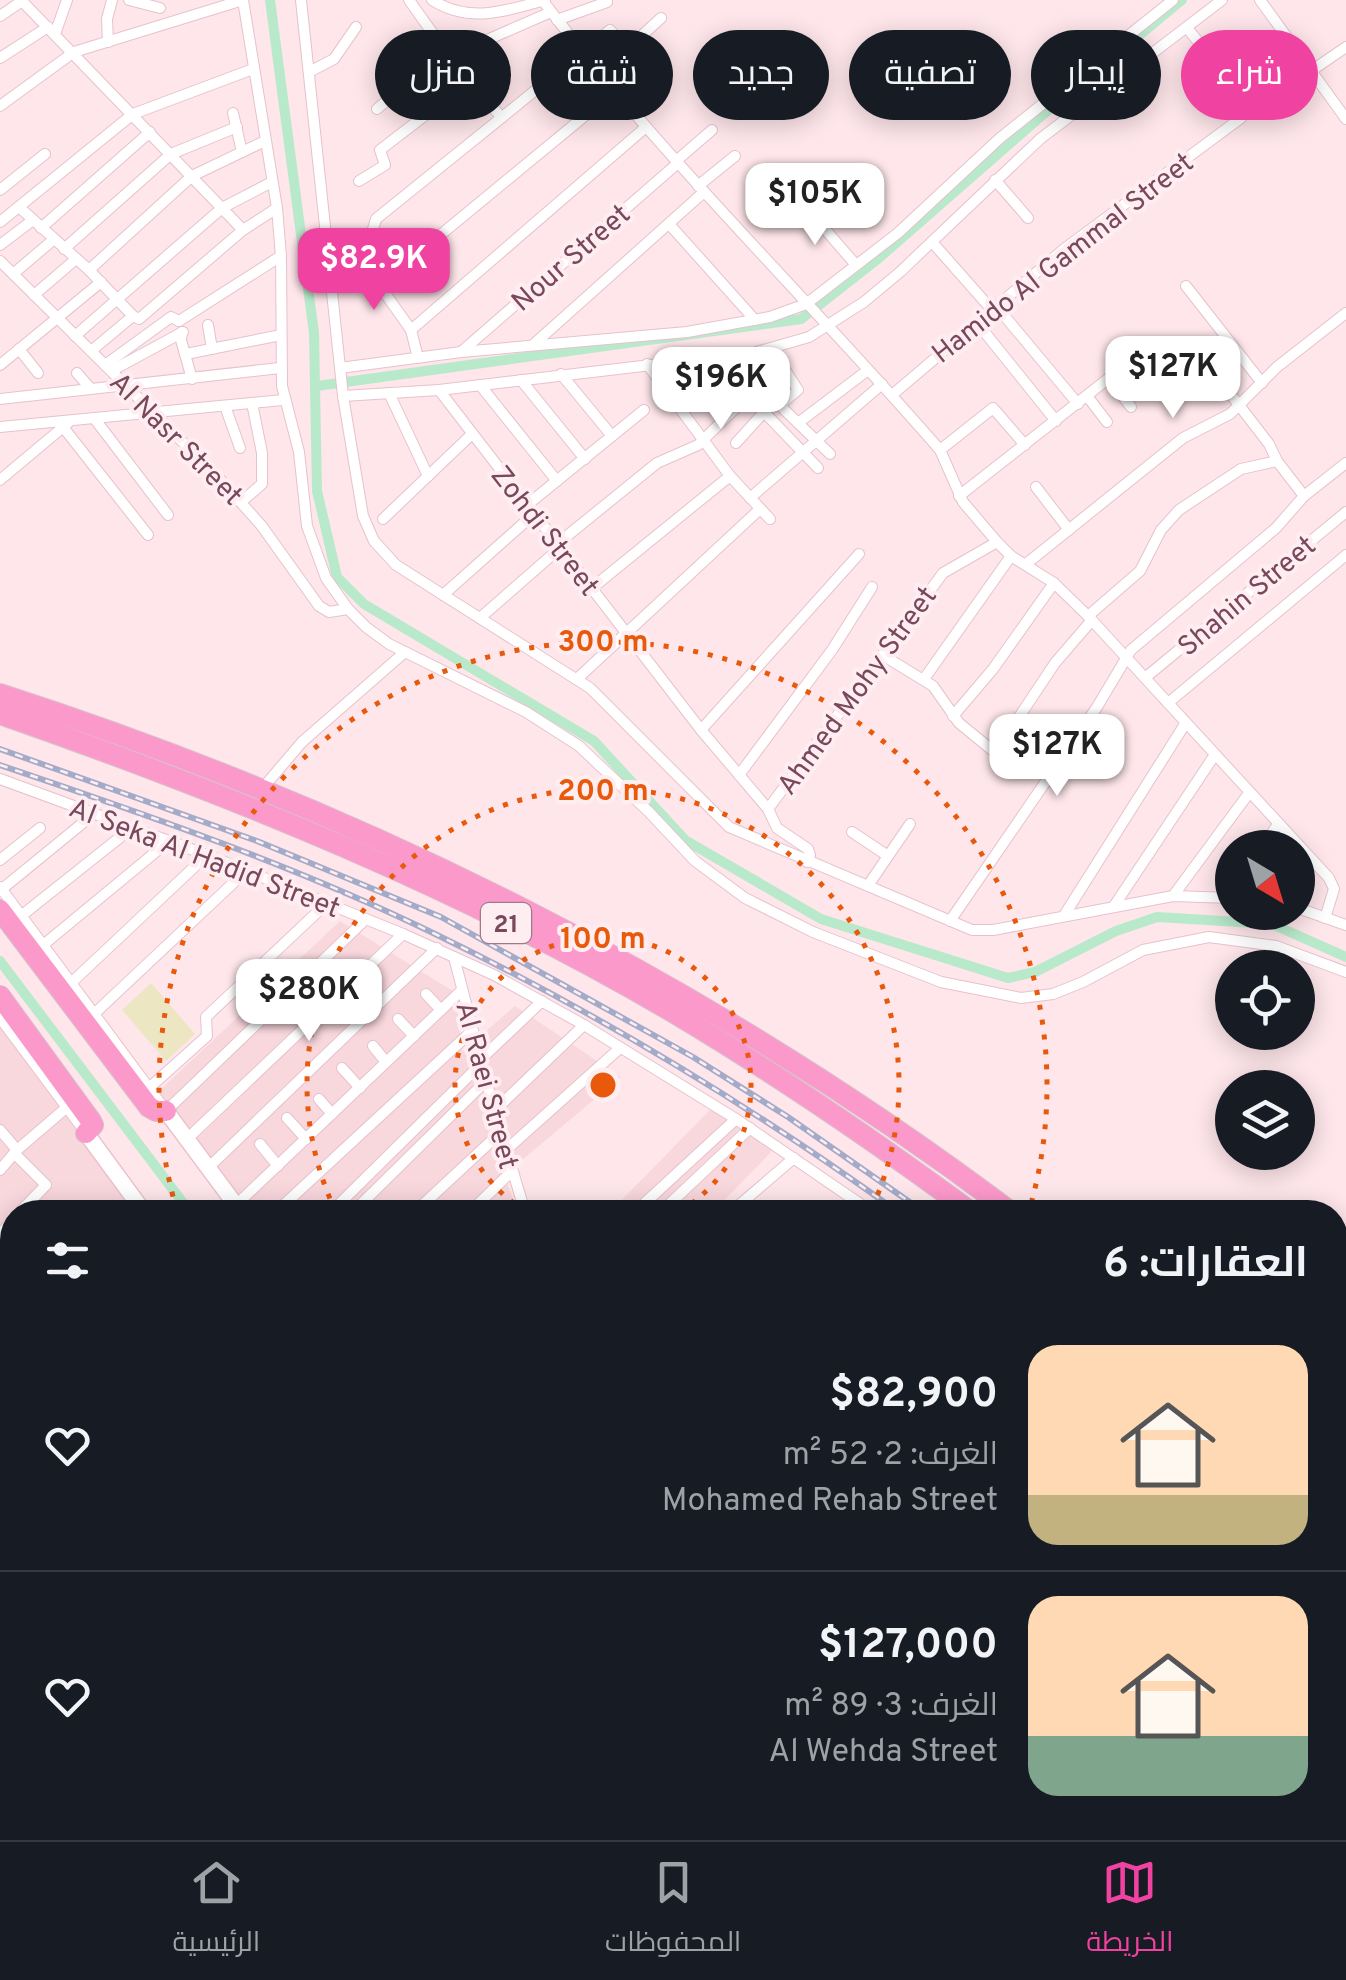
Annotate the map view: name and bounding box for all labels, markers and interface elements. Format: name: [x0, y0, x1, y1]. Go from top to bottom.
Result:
chip: منزل: [375, 30, 511, 120]
chip: شقة: [531, 30, 673, 120]
chip: جديد: [693, 30, 829, 120]
chip: تصفية: [849, 30, 1011, 120]
chip: إيجار: [1031, 30, 1161, 120]
chip: شراء: [1181, 30, 1318, 120]
street label: Hamido Al Gammal Street: [926, 146, 1202, 373]
pin: $105K: [745, 163, 885, 248]
text: $105K: [767, 175, 863, 215]
street label: Nour Street: [505, 198, 639, 321]
pin: $82.9K: [293, 228, 455, 313]
text: $82.9K: [320, 240, 428, 280]
pin: $127K: [1103, 336, 1243, 421]
pin: $196K: [651, 347, 791, 432]
text: $127K: [1127, 348, 1219, 388]
text: $196K: [674, 359, 768, 399]
street label: Al Nasr Street: [101, 366, 249, 514]
street label: Zohdi Street: [481, 459, 606, 604]
street label: Shahin Street: [1171, 529, 1325, 666]
street label: Ahmed Mohy Street: [771, 580, 946, 803]
text: 300 m: [558, 625, 648, 662]
pin: $127K: [987, 714, 1127, 799]
text: $127K: [1011, 726, 1103, 766]
text: 200 m: [557, 774, 649, 811]
street label: Al Seka Al Hadid Street: [63, 791, 345, 928]
north arrow: [1215, 830, 1315, 930]
map controls: [1215, 830, 1315, 1170]
road number: 21: [481, 903, 531, 943]
text: 100 m: [560, 922, 646, 959]
button: locate: [1215, 950, 1315, 1050]
pin: $280K: [239, 959, 379, 1044]
text: $280K: [258, 971, 360, 1011]
street label: Al Raei Street: [445, 998, 525, 1174]
centre of rings: [585, 1067, 621, 1103]
button: layers: [1215, 1070, 1315, 1170]
icon: filters: [40, 1233, 95, 1288]
text: العقارات: 6: [1103, 1239, 1308, 1292]
text: $82,900: [830, 1369, 998, 1422]
icon: home: [1108, 1385, 1228, 1505]
icon: heart: [40, 1418, 95, 1473]
text: الغرف: 2 · 52 m²: [783, 1436, 998, 1476]
text: Mohamed Rehab Street: [662, 1482, 998, 1522]
text: $127,000: [818, 1620, 998, 1673]
icon: home: [1108, 1636, 1228, 1756]
icon: heart: [40, 1669, 95, 1724]
text: الغرف: 3 · 89 m²: [784, 1687, 998, 1727]
text: Al Wehda Street: [769, 1733, 998, 1773]
tab: الرئيسية: [172, 1855, 260, 1967]
tab: المحفوظات: [605, 1855, 741, 1967]
tab: الخريطة: [1086, 1855, 1174, 1967]

